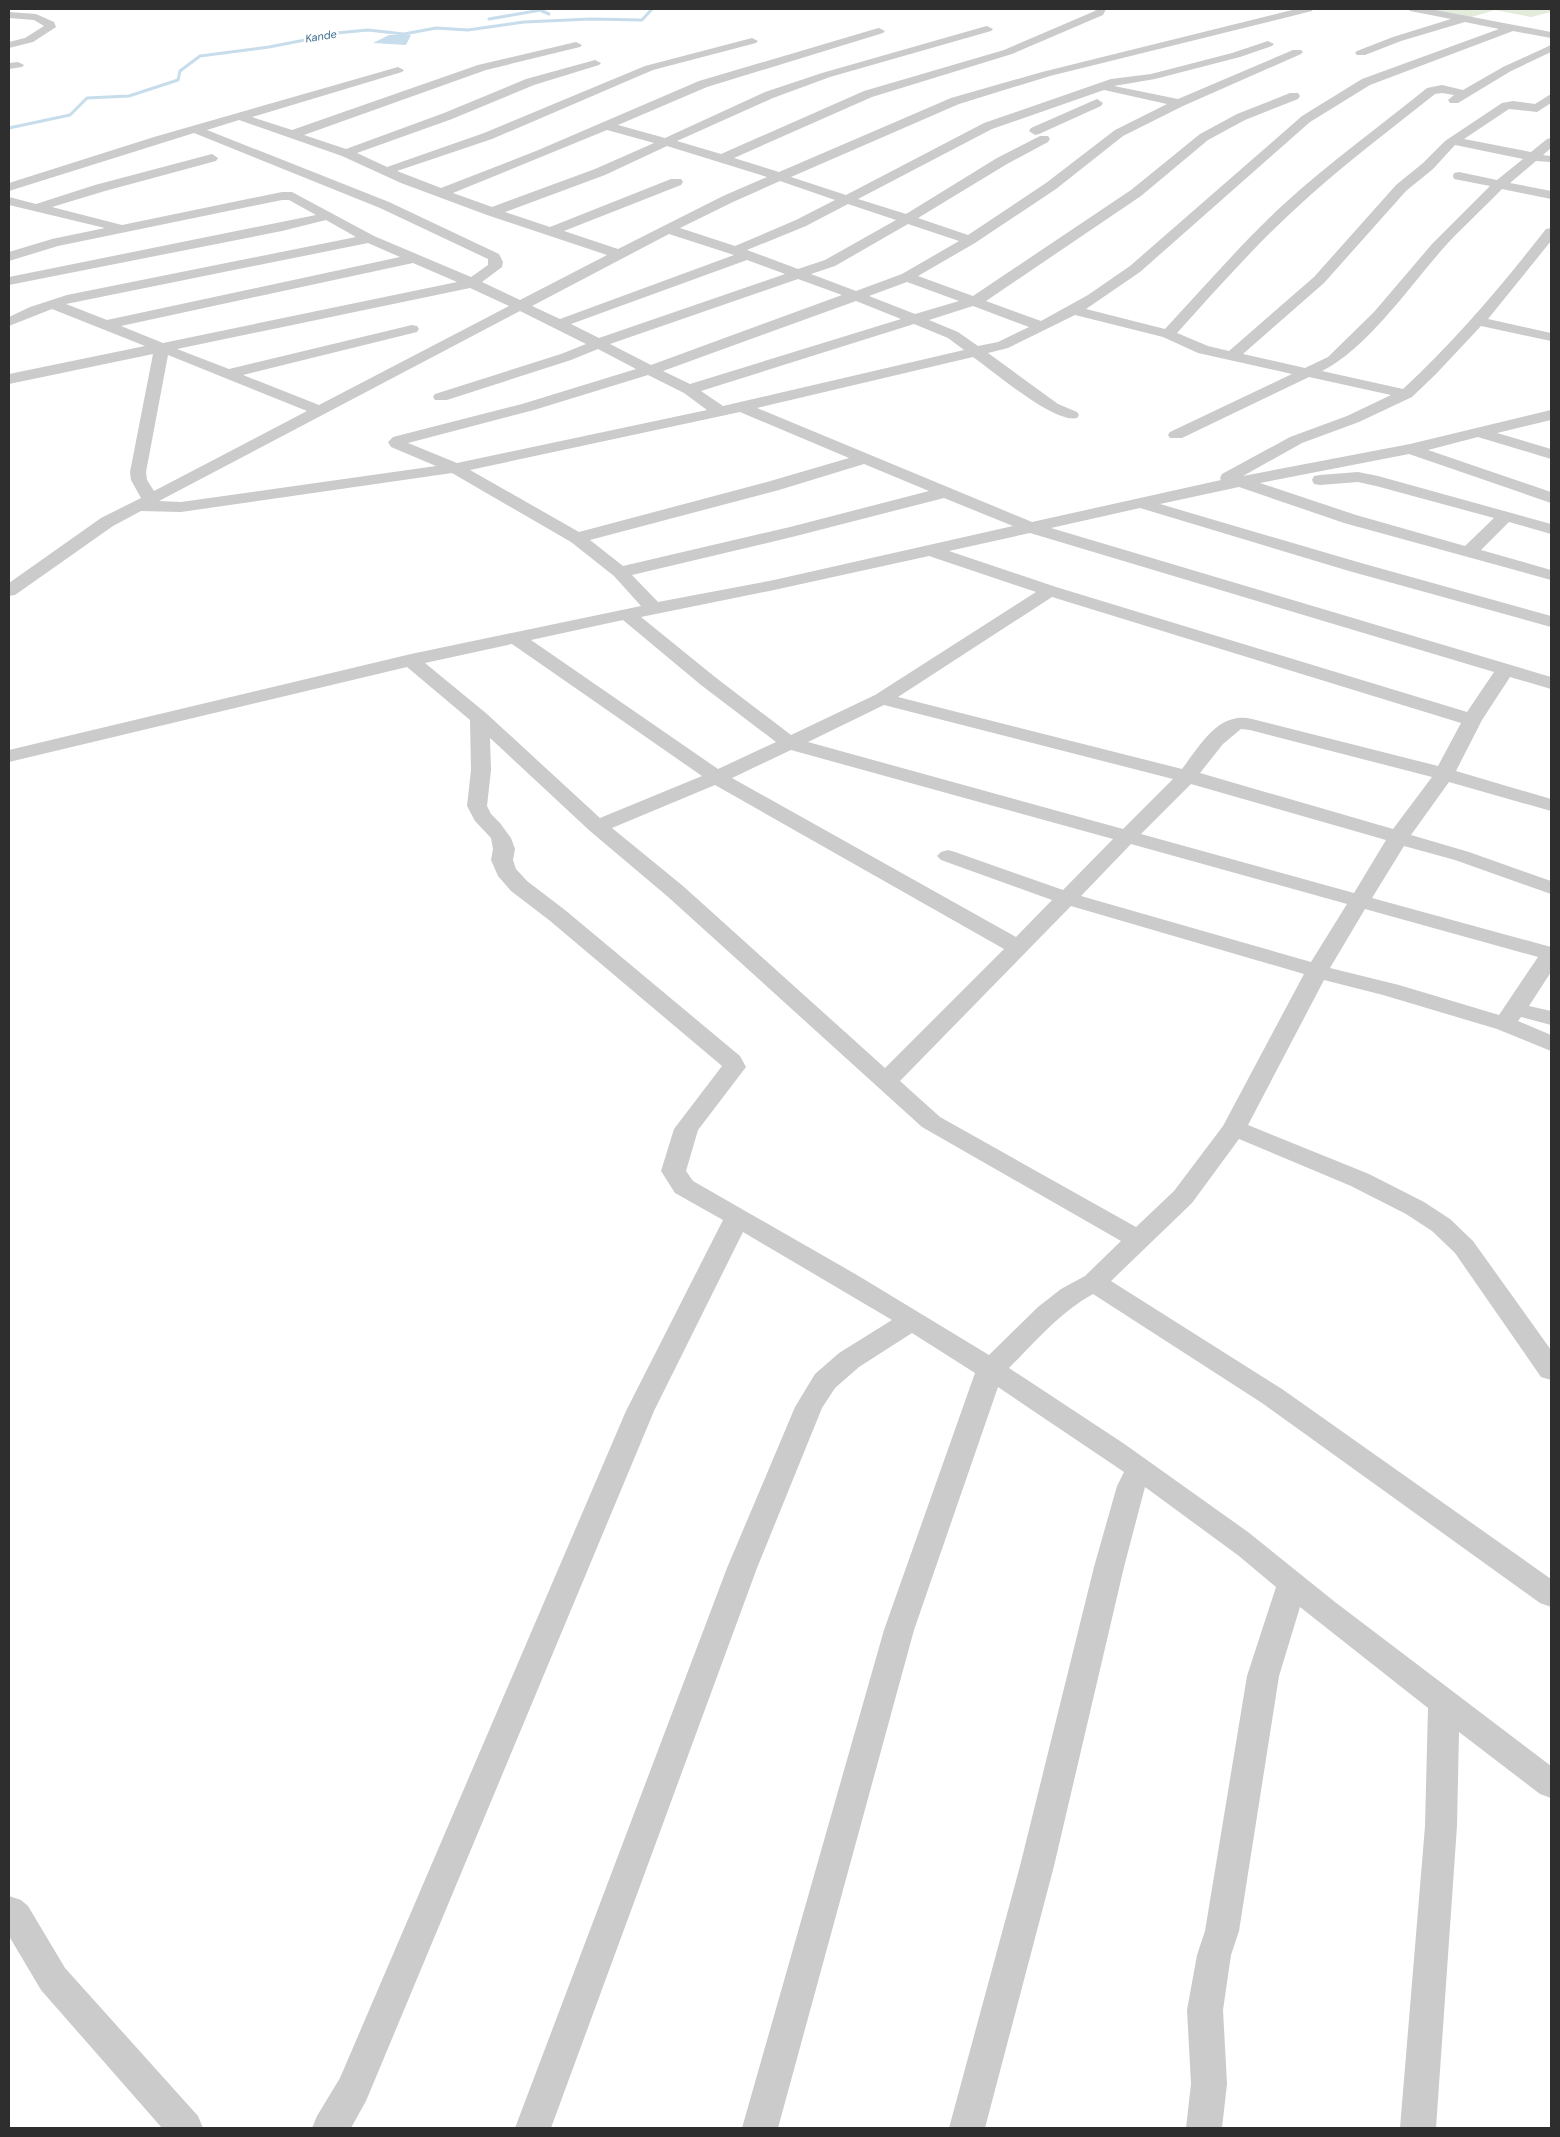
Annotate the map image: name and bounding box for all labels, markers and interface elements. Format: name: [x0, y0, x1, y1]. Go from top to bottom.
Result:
water label: Kande: [304, 27, 338, 45]

